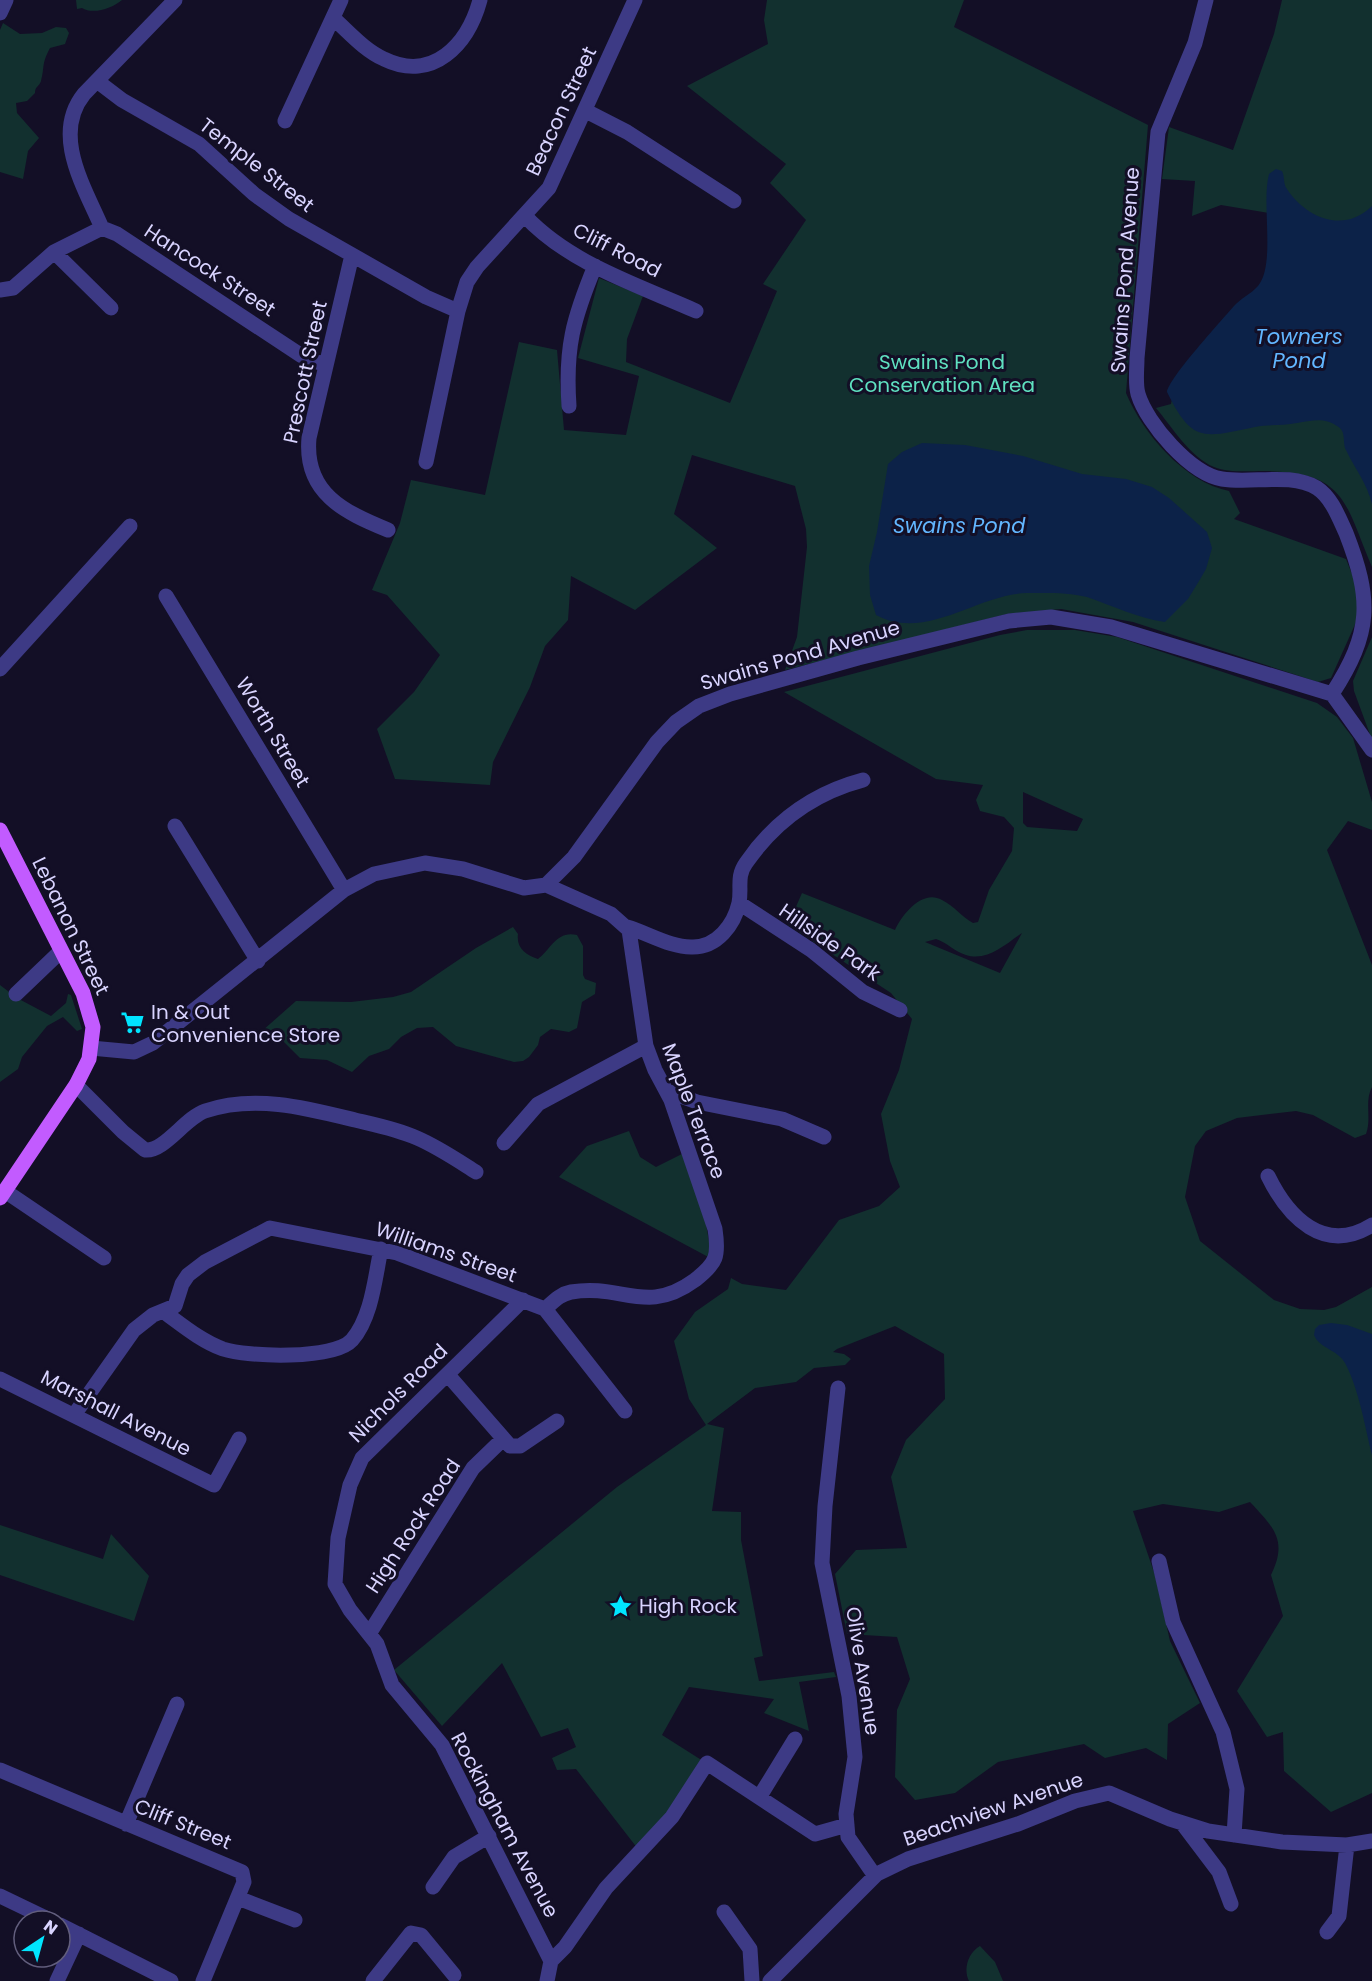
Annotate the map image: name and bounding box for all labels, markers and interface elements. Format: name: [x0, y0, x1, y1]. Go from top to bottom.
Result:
street label: Beacon Street: [519, 42, 603, 180]
street label: Temple Street: [194, 111, 320, 219]
street label: Swains Pond Avenue: [1104, 166, 1146, 374]
street label: Cliff Road: [568, 216, 666, 284]
street label: Hancock Street: [139, 217, 281, 323]
street label: Prescott Street: [276, 298, 334, 446]
water label: Towners Pond: [1255, 322, 1343, 375]
park label: Swains Pond Conservation Area: [849, 348, 1035, 399]
water label: Swains Pond: [893, 511, 1026, 540]
street label: Swains Pond Avenue: [697, 613, 903, 697]
street label: Worth Street: [229, 672, 317, 792]
street label: Lebanon Street: [25, 852, 117, 1000]
street label: Hillside Park: [774, 897, 887, 988]
place label: In & Out Convenience Store: [151, 998, 340, 1049]
supermarket icon: In & Out Convenience Store: [120, 1010, 146, 1036]
street label: Maple Terrace: [655, 1039, 733, 1183]
street label: Williams Street: [372, 1215, 520, 1289]
street label: Nichols Road: [342, 1337, 454, 1449]
street label: Marshall Avenue: [36, 1363, 196, 1463]
street label: High Rock Road: [359, 1453, 467, 1599]
place label: High Rock: [639, 1592, 738, 1620]
place icon: High Rock: [608, 1593, 634, 1619]
street label: Olive Avenue: [839, 1605, 887, 1737]
street label: Rockingham Avenue: [444, 1727, 566, 1923]
street label: Beachview Avenue: [899, 1765, 1087, 1853]
street label: Cliff Street: [130, 1792, 236, 1856]
north arrow: [12, 1909, 72, 1969]
text: N: [39, 1914, 62, 1940]

